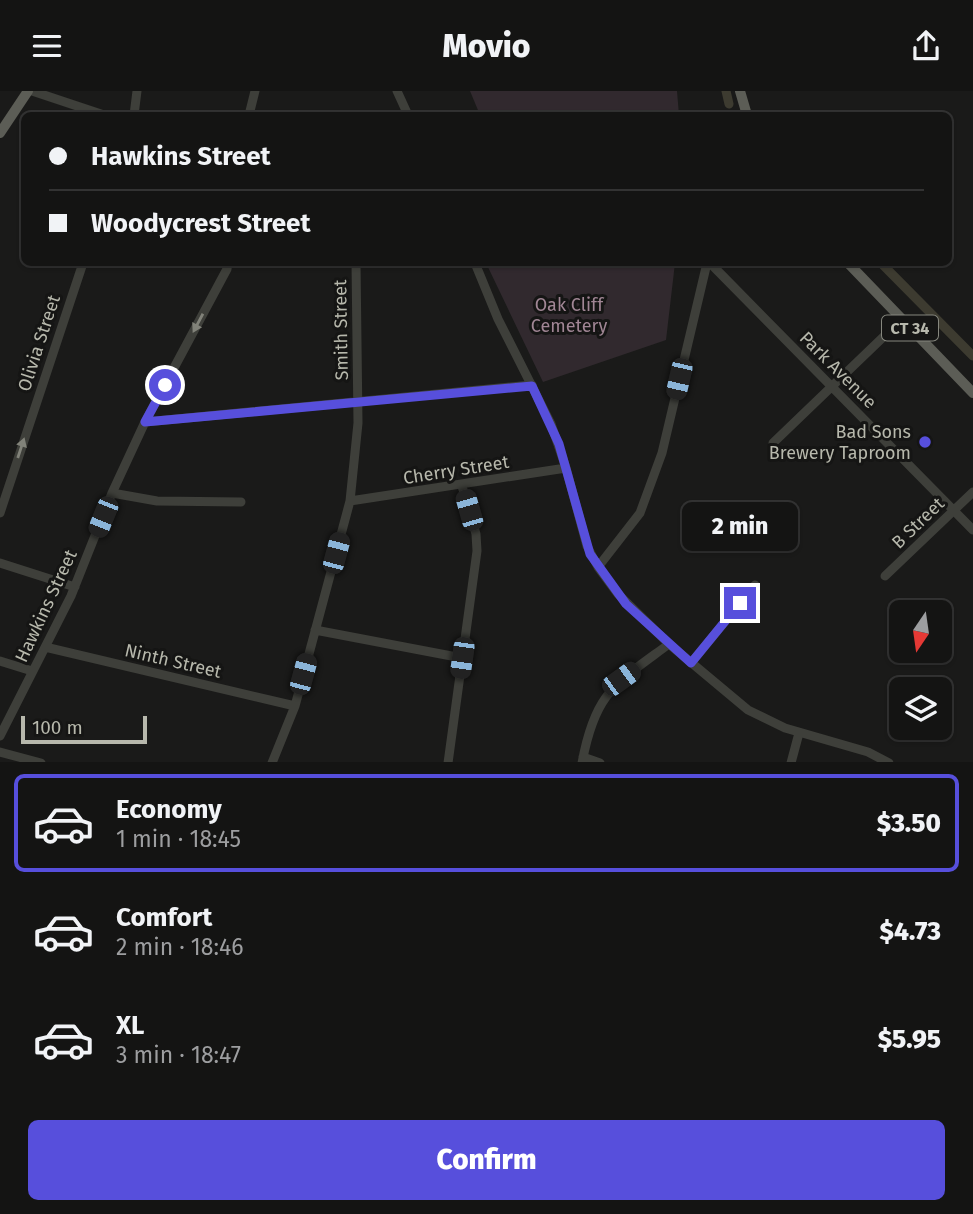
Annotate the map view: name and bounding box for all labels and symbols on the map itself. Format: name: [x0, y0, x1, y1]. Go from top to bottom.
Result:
street label: Smith Street: [329, 279, 353, 381]
street label: Olivia Street: [13, 292, 65, 394]
park label: Oak Cliff Cemetery: [531, 294, 607, 337]
one-way arrow: [192, 314, 204, 333]
road number: CT 34: [882, 315, 938, 340]
street label: Park Avenue: [795, 327, 881, 413]
car: [665, 356, 694, 402]
route start: [149, 369, 181, 401]
place label: Bad Sons Brewery Taproom: [769, 421, 911, 464]
marker: Bad Sons Brewery Taproom: [917, 434, 933, 450]
one-way arrow: [16, 438, 27, 459]
street label: Cherry Street: [402, 451, 511, 489]
car: [454, 487, 485, 533]
street label: B Street: [887, 492, 949, 553]
car: [86, 494, 121, 540]
callout: 2 min: [682, 501, 798, 551]
car: [321, 530, 352, 576]
street label: Hawkins Street: [10, 546, 82, 666]
route end: [724, 587, 756, 619]
north arrow: [889, 600, 952, 663]
car: [449, 636, 476, 680]
street label: Ninth Street: [122, 639, 224, 683]
car: [288, 651, 319, 697]
car: [598, 658, 645, 700]
scale bar: [21, 713, 147, 745]

